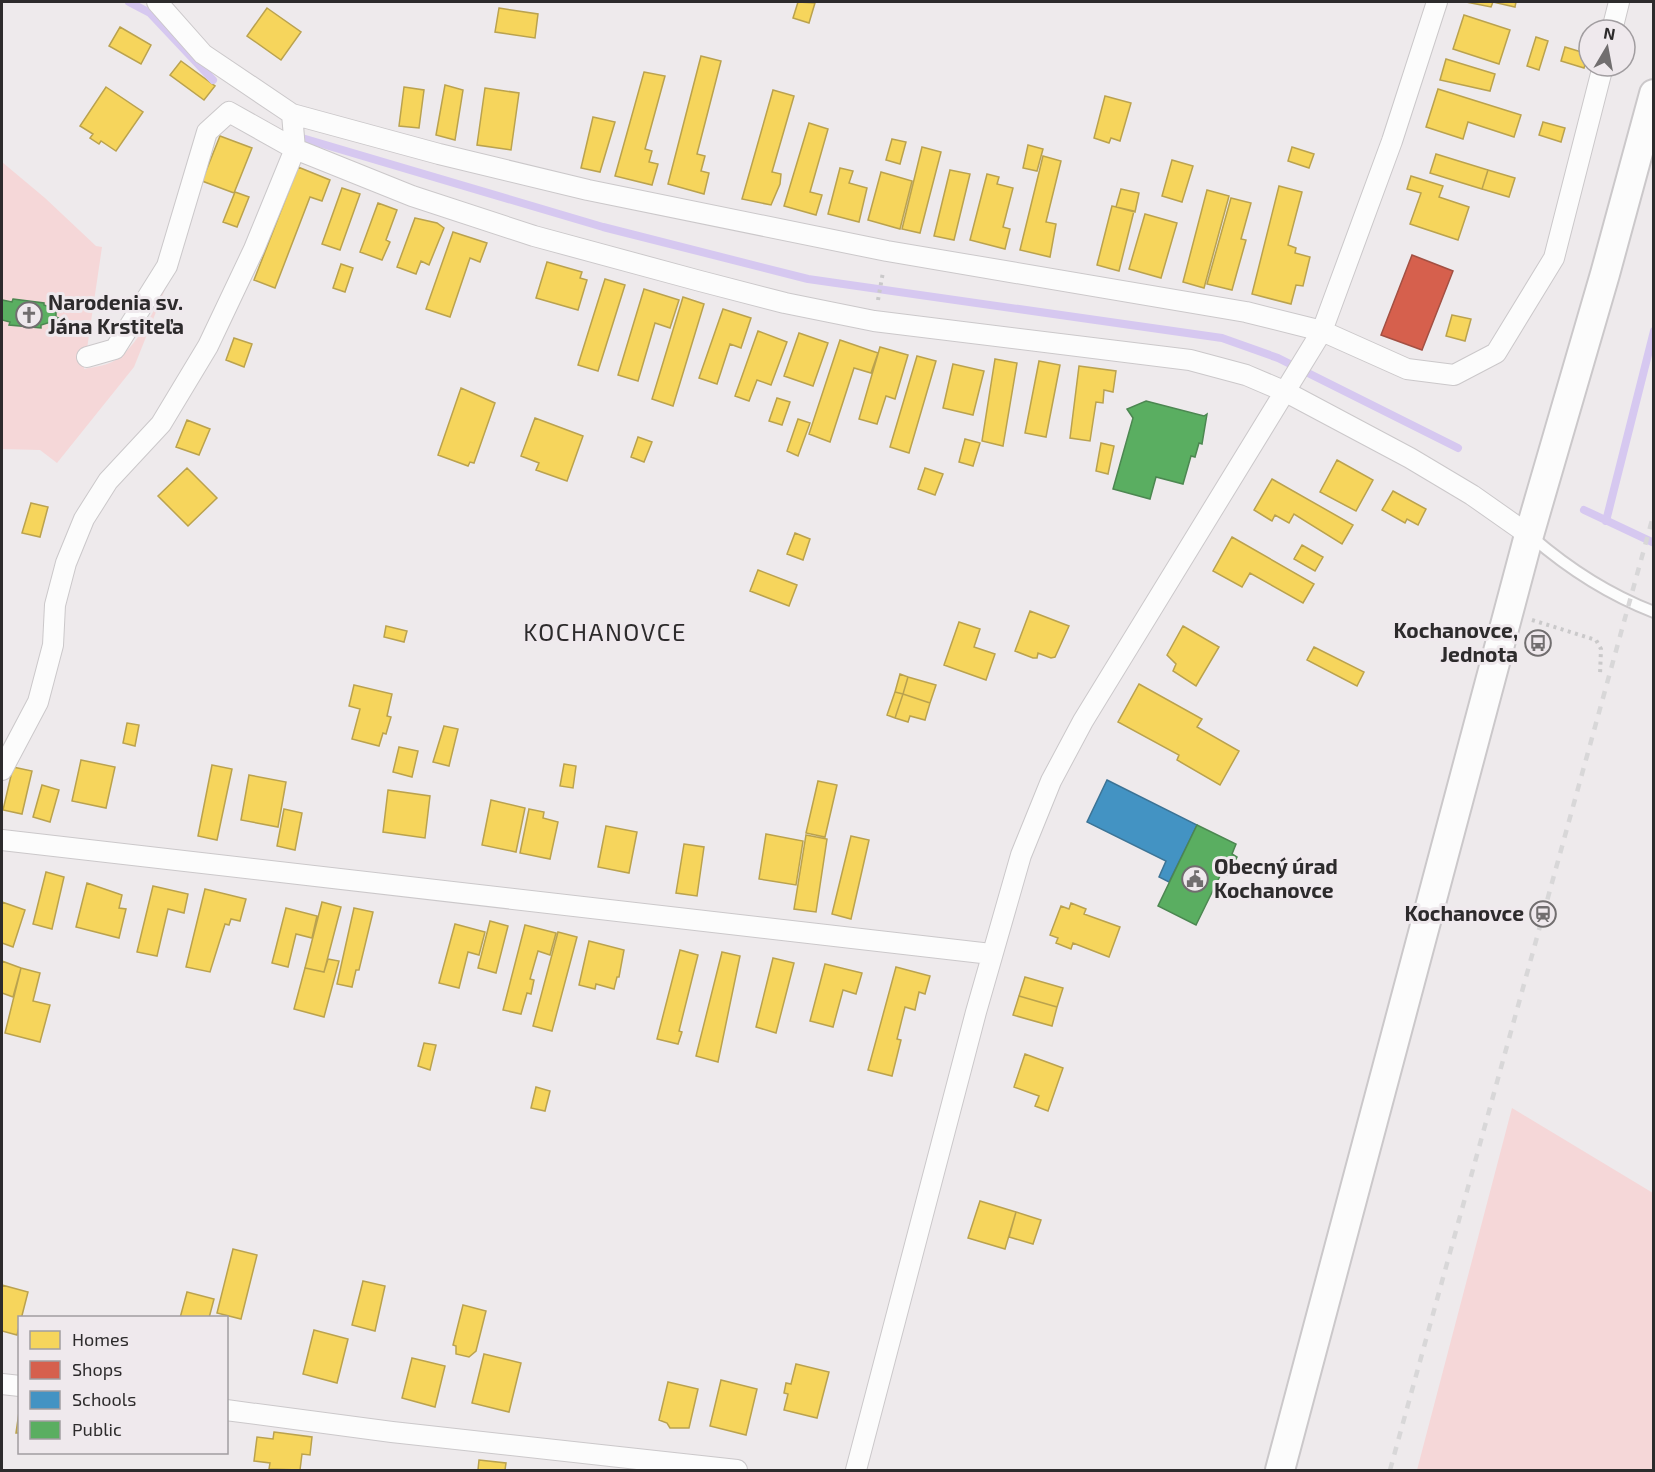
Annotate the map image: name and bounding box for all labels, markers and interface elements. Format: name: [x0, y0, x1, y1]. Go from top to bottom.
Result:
north arrow: [1577, 18, 1637, 78]
text: N: [1602, 22, 1617, 43]
place label: Narodenia sv. Jána Krstiteľa: [48, 289, 184, 338]
church icon: Narodenia sv. Jána Krstiteľa: [14, 300, 44, 330]
district label: KOCHANOVCE: [523, 617, 687, 646]
place label: Kochanovce, Jednota: [1393, 617, 1518, 666]
bus stop icon: Kochanovce, Jednota: [1523, 628, 1553, 658]
place label: Obecný úrad Kochanovce: [1214, 853, 1338, 902]
public building icon: Obecný úrad Kochanovce: [1180, 864, 1210, 894]
station icon: Kochanovce: [1528, 899, 1558, 929]
place label: Kochanovce: [1404, 900, 1524, 925]
legend: [18, 1316, 228, 1454]
text: Homes: [72, 1328, 129, 1350]
text: Shops: [72, 1358, 122, 1380]
text: Schools: [72, 1388, 136, 1410]
text: Public: [72, 1418, 122, 1440]

